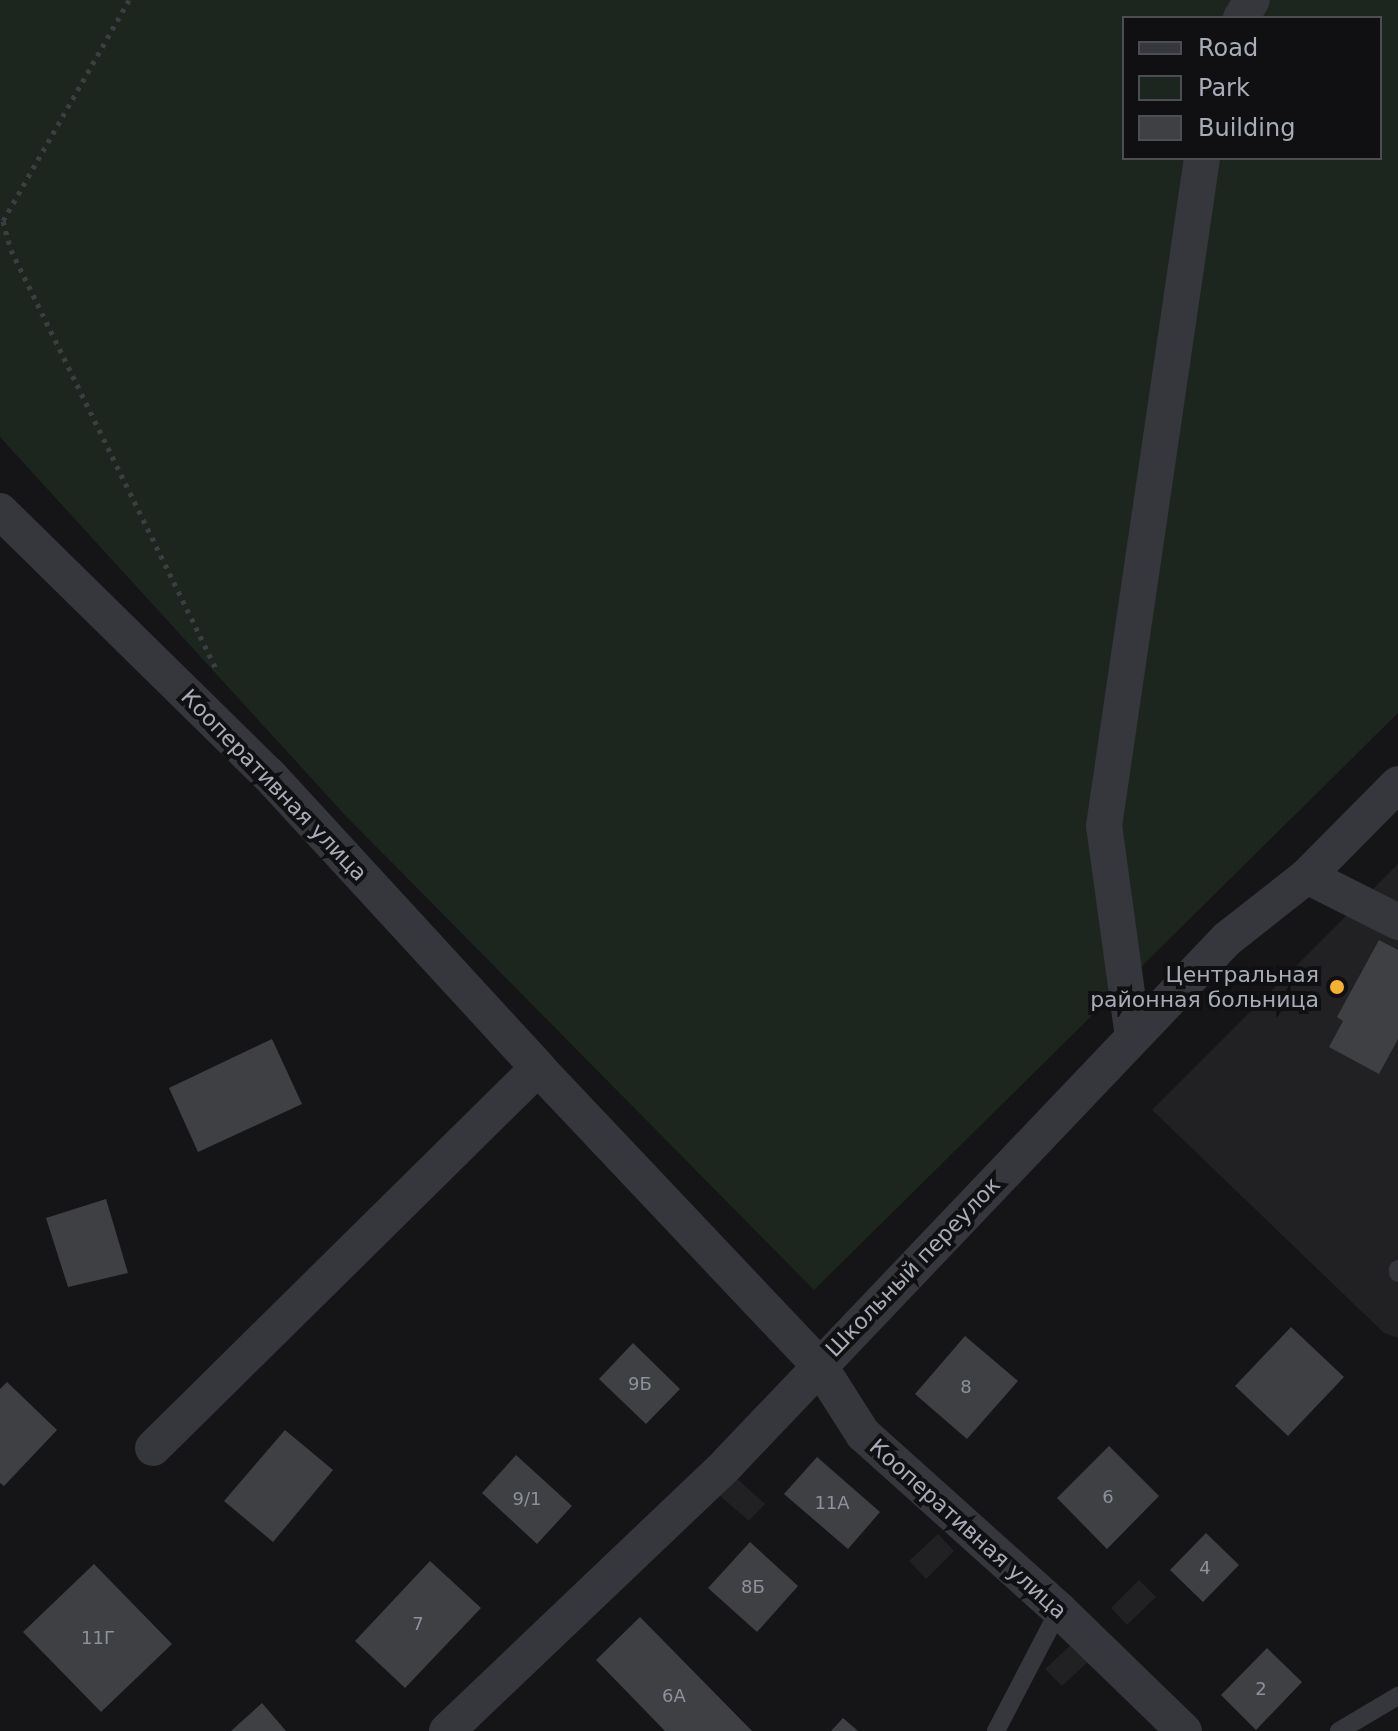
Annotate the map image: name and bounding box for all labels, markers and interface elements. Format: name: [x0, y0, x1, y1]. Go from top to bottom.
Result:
legend: [1122, 16, 1382, 160]
text: Road: [1198, 34, 1258, 62]
text: Park: [1198, 74, 1250, 102]
text: Building: [1198, 114, 1295, 142]
street label: Кооперативная улица: [176, 684, 372, 886]
place label: Центральная районная больница: [1090, 961, 1319, 1012]
marker: Центральная районная больница: [1326, 976, 1348, 998]
street label: Школьный переулок: [820, 1172, 1006, 1362]
house number: 9Б: [628, 1373, 652, 1395]
house number: 8: [960, 1376, 972, 1398]
street label: Кооперативная улица: [864, 1434, 1072, 1624]
house number: 6: [1102, 1486, 1114, 1508]
house number: 9/1: [513, 1488, 541, 1510]
house number: 11А: [814, 1492, 850, 1514]
house number: 4: [1199, 1557, 1211, 1579]
house number: 8Б: [741, 1576, 765, 1598]
house number: 7: [412, 1613, 424, 1635]
house number: 11Г: [81, 1627, 115, 1649]
house number: 2: [1255, 1678, 1267, 1700]
house number: 6А: [662, 1685, 686, 1707]

